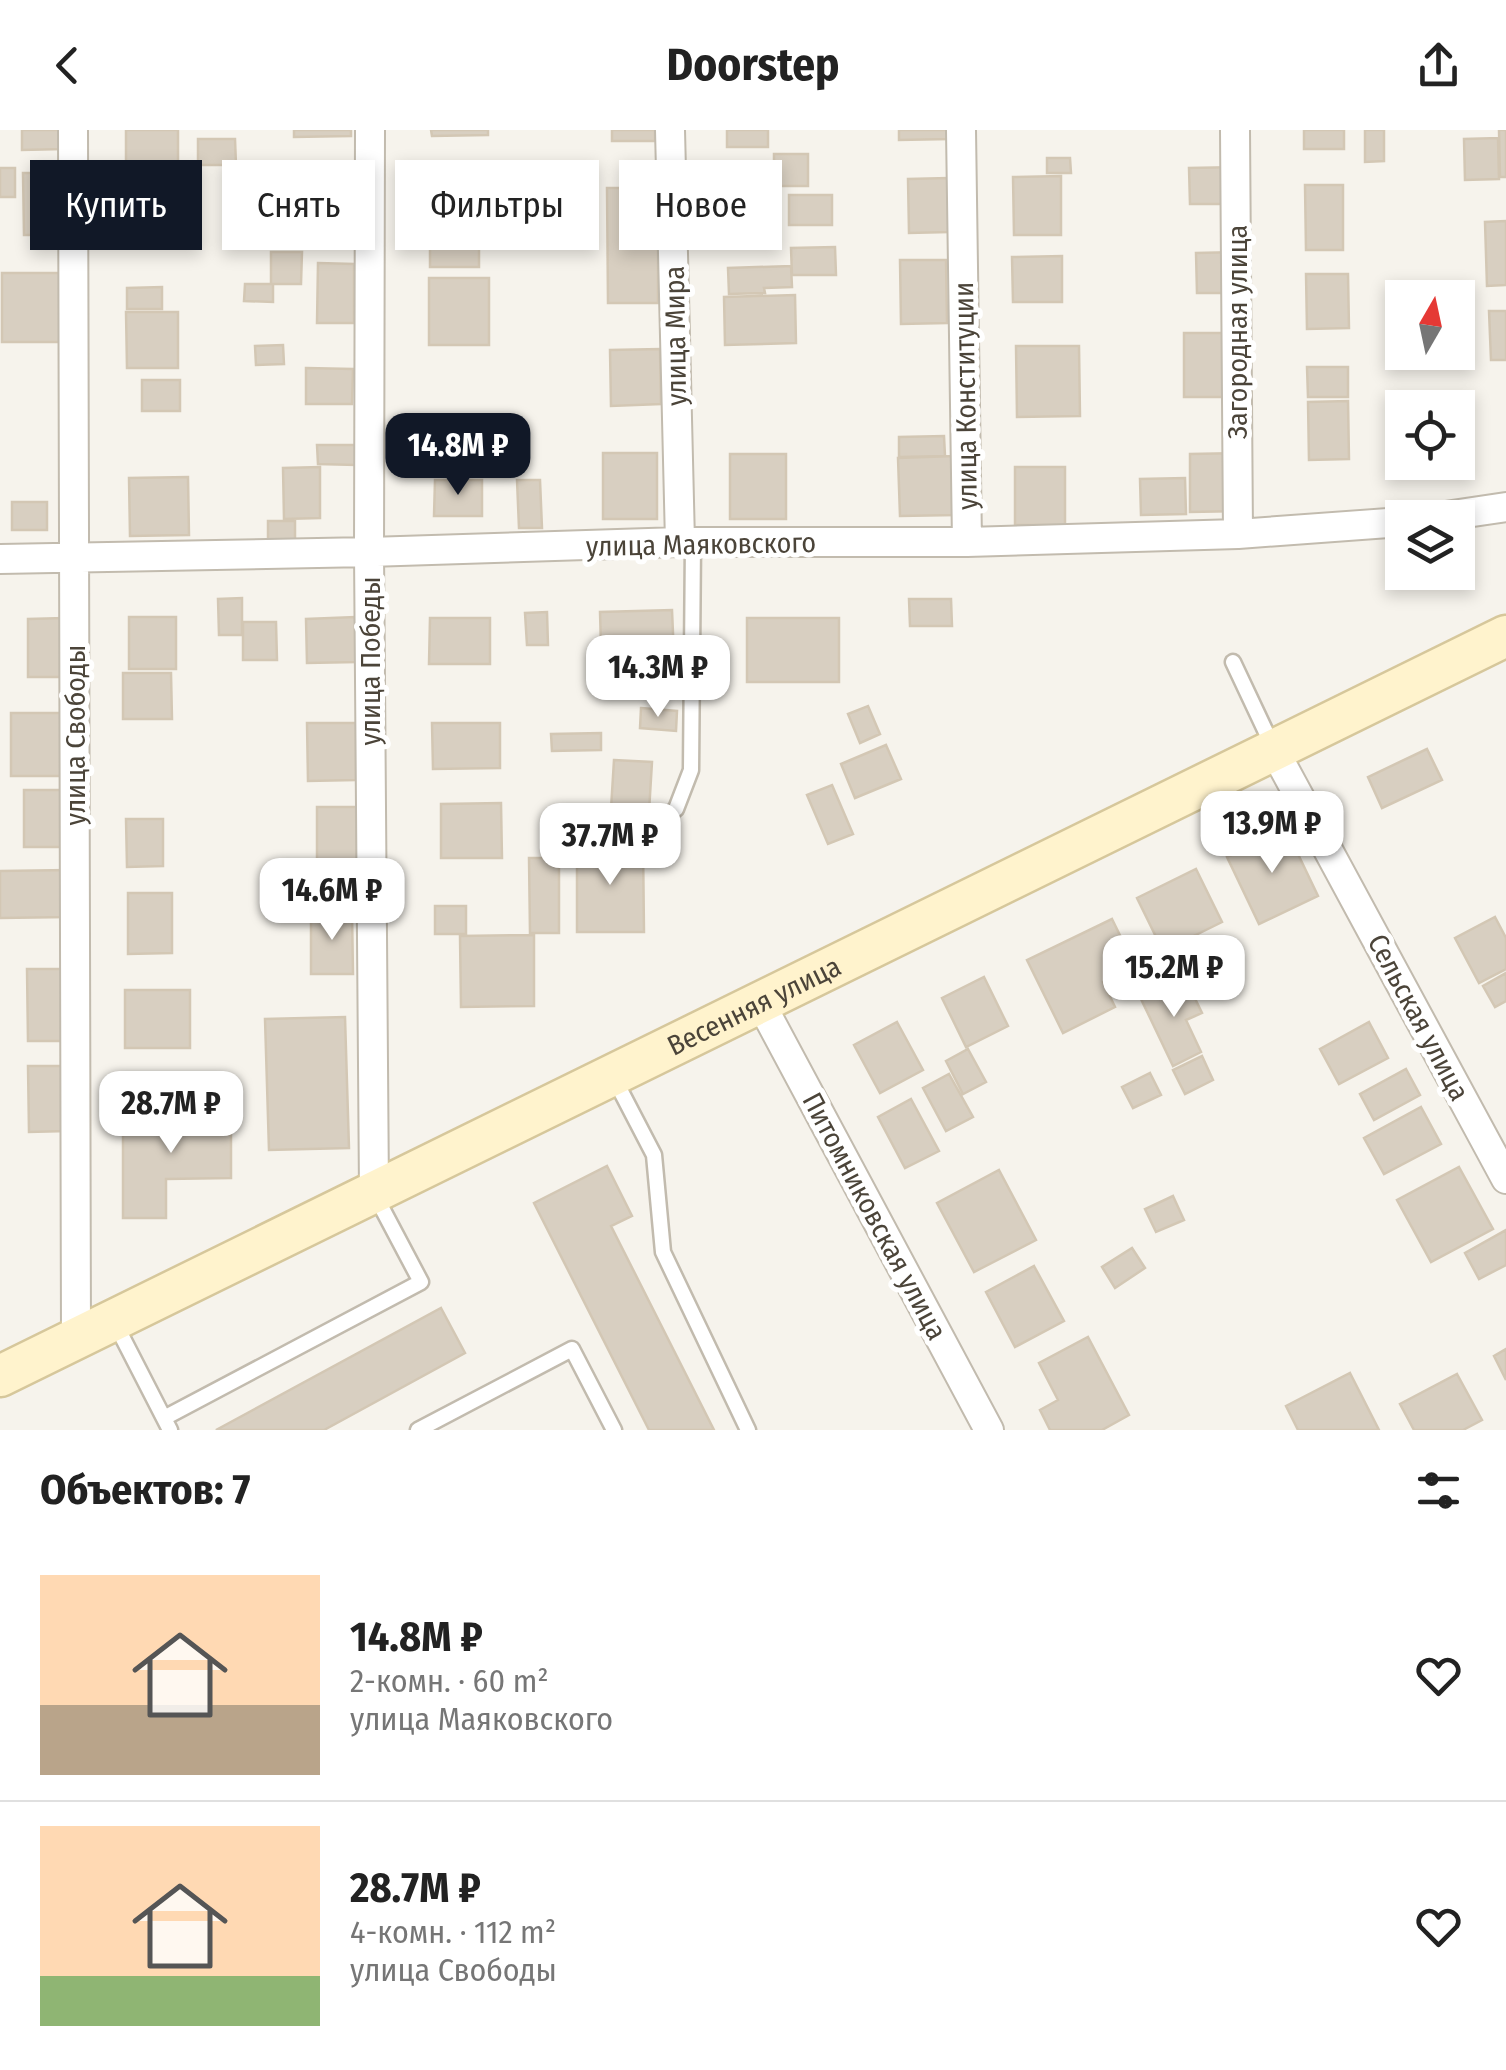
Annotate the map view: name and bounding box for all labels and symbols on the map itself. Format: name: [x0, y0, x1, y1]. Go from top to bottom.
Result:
street label: Загородная улица: [1221, 225, 1254, 439]
street label: улица Мира: [658, 266, 693, 406]
north arrow: [1385, 280, 1475, 370]
street label: улица Конституции: [947, 282, 984, 510]
pin: 14.8M ₽: [366, 413, 550, 498]
street label: улица Маяковского: [586, 526, 816, 563]
street label: улица Победы: [354, 576, 387, 746]
pin: 14.3M ₽: [566, 635, 750, 720]
street label: улица Свободы: [59, 645, 92, 825]
pin: 13.9M ₽: [1180, 791, 1364, 876]
pin: 37.7M ₽: [518, 803, 702, 888]
pin: 14.6M ₽: [240, 858, 424, 943]
street label: Сельская улица: [1361, 928, 1476, 1106]
pin: 15.2M ₽: [1082, 935, 1266, 1020]
street label: Весенняя улица: [662, 950, 846, 1062]
pin: 28.7M ₽: [79, 1071, 263, 1156]
street label: Питомниковская улица: [795, 1087, 954, 1345]

